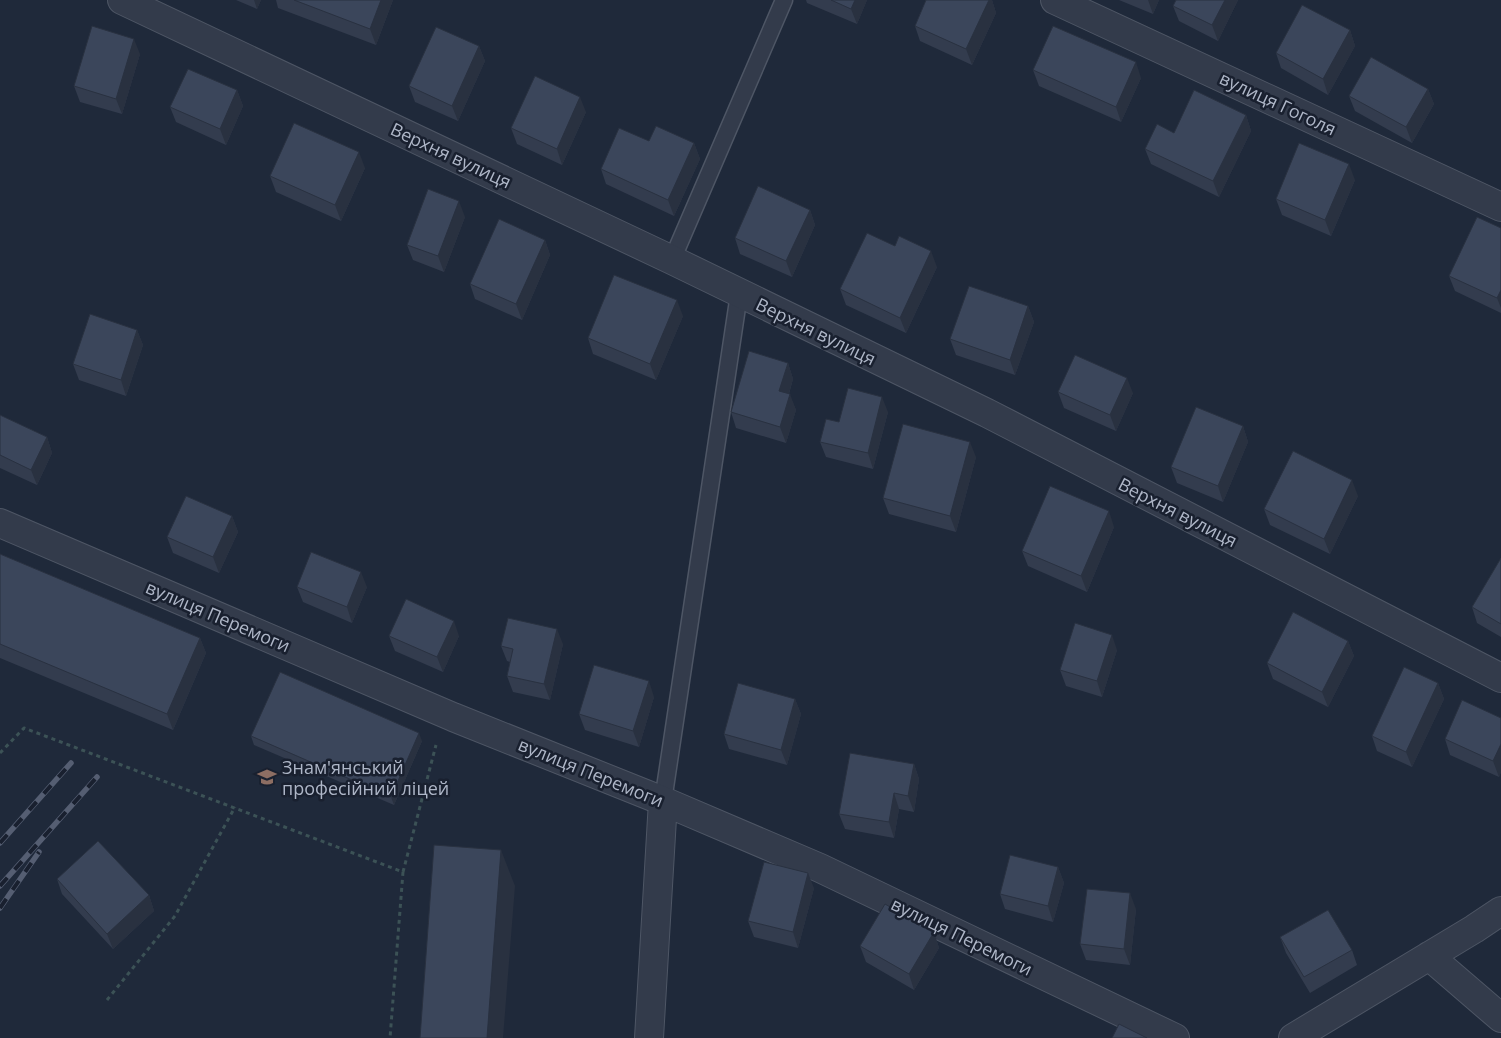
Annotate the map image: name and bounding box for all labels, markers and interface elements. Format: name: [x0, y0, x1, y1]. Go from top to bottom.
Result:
street label: вулиця Гоголя: [1216, 65, 1340, 141]
street label: Верхня вулиця: [387, 117, 515, 193]
street label: Верхня вулиця: [752, 292, 880, 370]
street label: Верхня вулиця: [1114, 472, 1242, 552]
street label: вулиця Перемоги: [142, 575, 294, 657]
street label: вулиця Перемоги: [515, 732, 667, 812]
place label: Знам'янський професійний ліцей: [282, 755, 449, 800]
school or university icon: Знам'янський професійний ліцей: [256, 766, 278, 788]
street label: вулиця Перемоги: [887, 891, 1037, 981]

